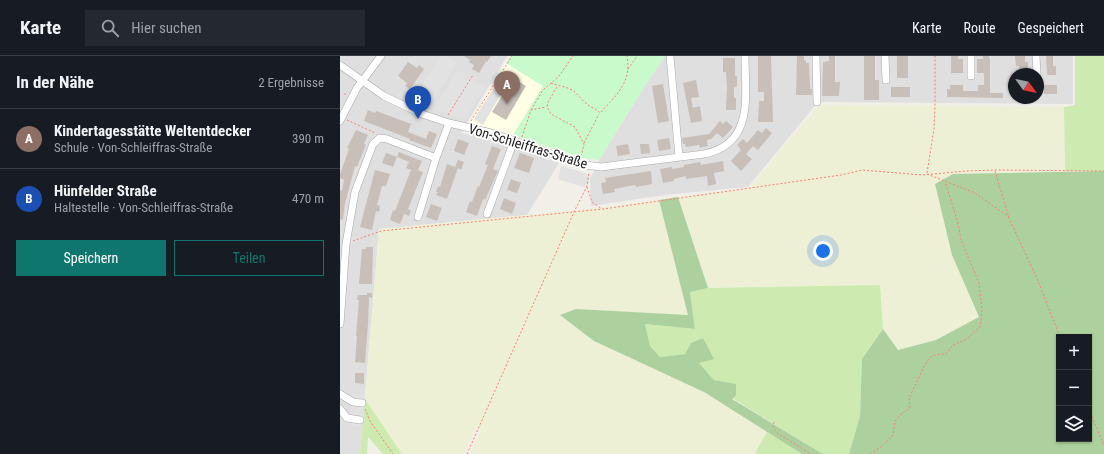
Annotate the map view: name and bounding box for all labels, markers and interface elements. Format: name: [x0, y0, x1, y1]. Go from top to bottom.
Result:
search box: [85, 10, 365, 46]
text: Karte: [20, 16, 61, 39]
icon: search: [99, 17, 121, 39]
text: Hier suchen: [131, 19, 202, 37]
text: Karte: [912, 20, 942, 36]
text: Route: [964, 20, 996, 36]
text: Gespeichert: [1018, 20, 1084, 36]
north arrow: [1008, 68, 1044, 104]
pin: A: [494, 71, 520, 104]
text: In der Nähe: [16, 72, 94, 92]
text: 2 Ergebnisse: [258, 75, 324, 90]
pin: B: [405, 86, 431, 119]
street label: Von-Schleiffras-Straße: [467, 120, 590, 172]
text: Kindertagesstätte Weltentdecker: [54, 122, 251, 140]
text: A: [25, 131, 33, 146]
text: 390 m: [292, 131, 324, 146]
text: Schule · Von-Schleiffras-Straße: [54, 140, 212, 155]
text: Hünfelder Straße: [54, 182, 157, 200]
text: B: [25, 191, 33, 206]
text: 470 m: [292, 191, 324, 206]
text: Haltestelle · Von-Schleiffras-Straße: [54, 200, 233, 215]
button: Speichern: [16, 240, 166, 276]
button: Teilen: [174, 240, 324, 276]
your location: [813, 241, 833, 261]
map controls: [1056, 334, 1092, 442]
button: +: [1056, 334, 1092, 370]
button: −: [1056, 370, 1092, 406]
button: layers: [1056, 406, 1092, 442]

